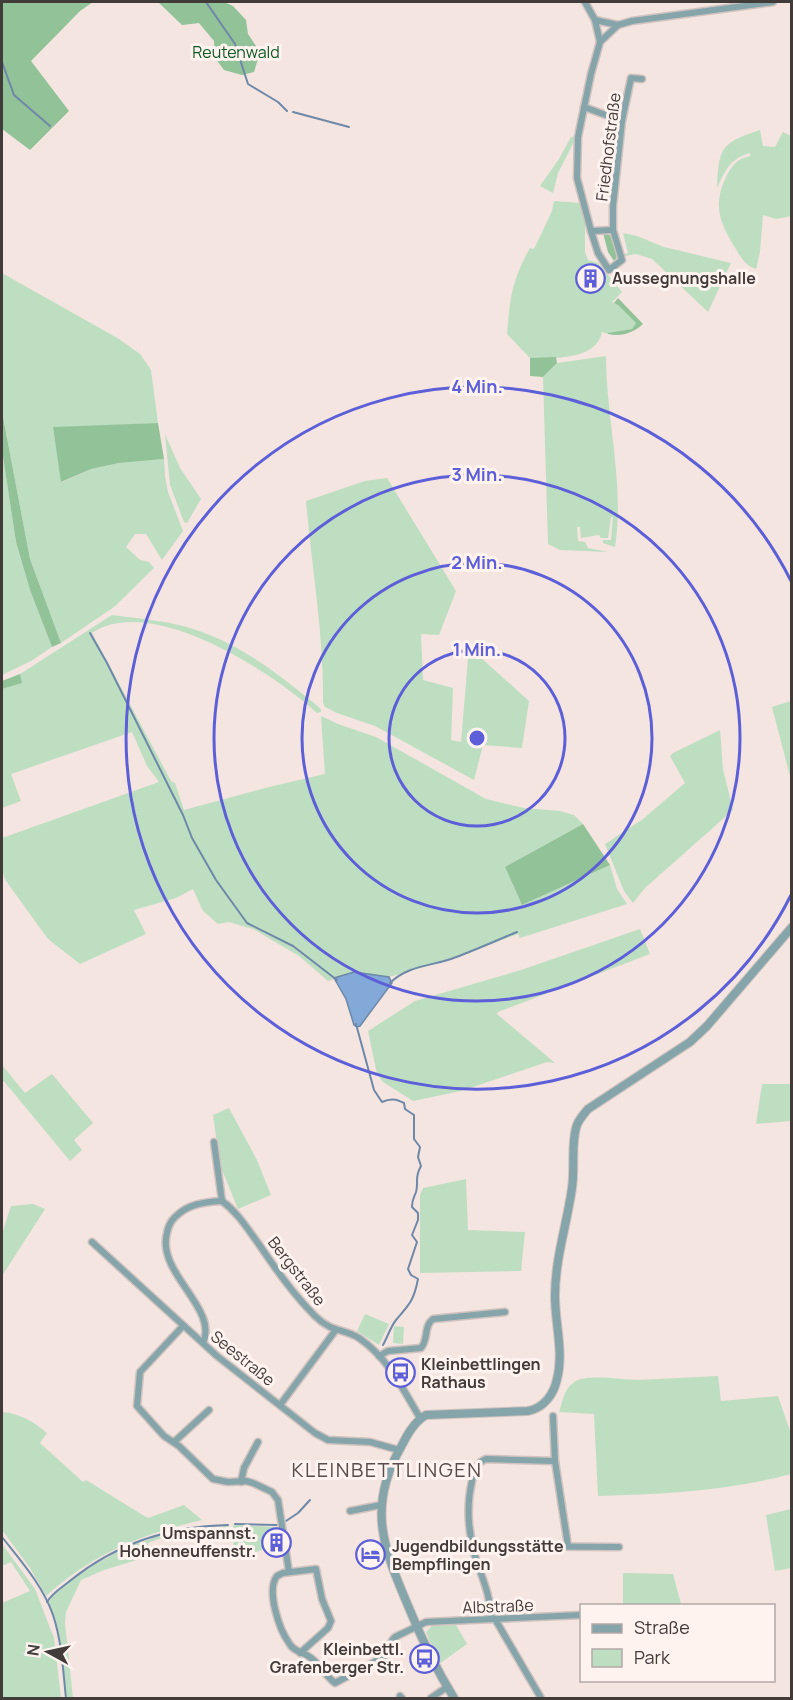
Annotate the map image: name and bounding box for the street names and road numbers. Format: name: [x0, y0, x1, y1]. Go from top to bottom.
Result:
street label: Friedhofstraße: [590, 92, 626, 202]
street label: Bergstraße: [263, 1232, 331, 1310]
street label: Seestraße: [206, 1325, 280, 1391]
street label: Albstraße: [462, 1594, 534, 1618]

